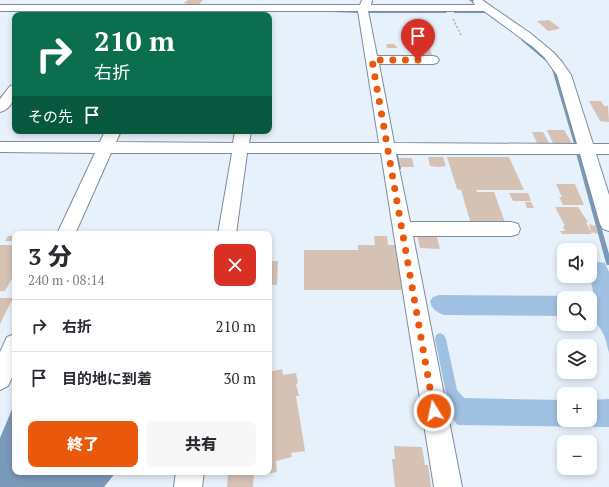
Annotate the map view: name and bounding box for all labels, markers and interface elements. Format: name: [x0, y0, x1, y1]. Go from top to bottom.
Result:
pin: [401, 19, 435, 60]
text: 210 m: [94, 22, 175, 59]
icon: arrive: [407, 25, 429, 47]
icon: right: [28, 28, 80, 80]
text: 右折: [94, 60, 130, 84]
icon: arrive: [81, 104, 103, 126]
text: その先: [28, 106, 73, 126]
text: 3 分: [28, 240, 72, 272]
map controls: [557, 243, 597, 475]
button: sound: [557, 243, 597, 283]
button: close: [214, 244, 256, 286]
text: 240 m · 08:14: [28, 271, 105, 289]
button: search: [557, 291, 597, 331]
icon: right: [28, 315, 50, 337]
text: 右折: [62, 316, 92, 336]
text: 210 m: [215, 316, 256, 336]
button: layers: [557, 339, 597, 379]
icon: arrive: [28, 367, 50, 389]
text: 目的地に到着: [62, 368, 152, 388]
text: 30 m: [223, 368, 256, 388]
button: +: [557, 387, 597, 427]
position arrow: [413, 390, 455, 432]
button: 終了: [28, 421, 138, 467]
button: 共有: [146, 421, 256, 467]
button: −: [557, 435, 597, 475]

